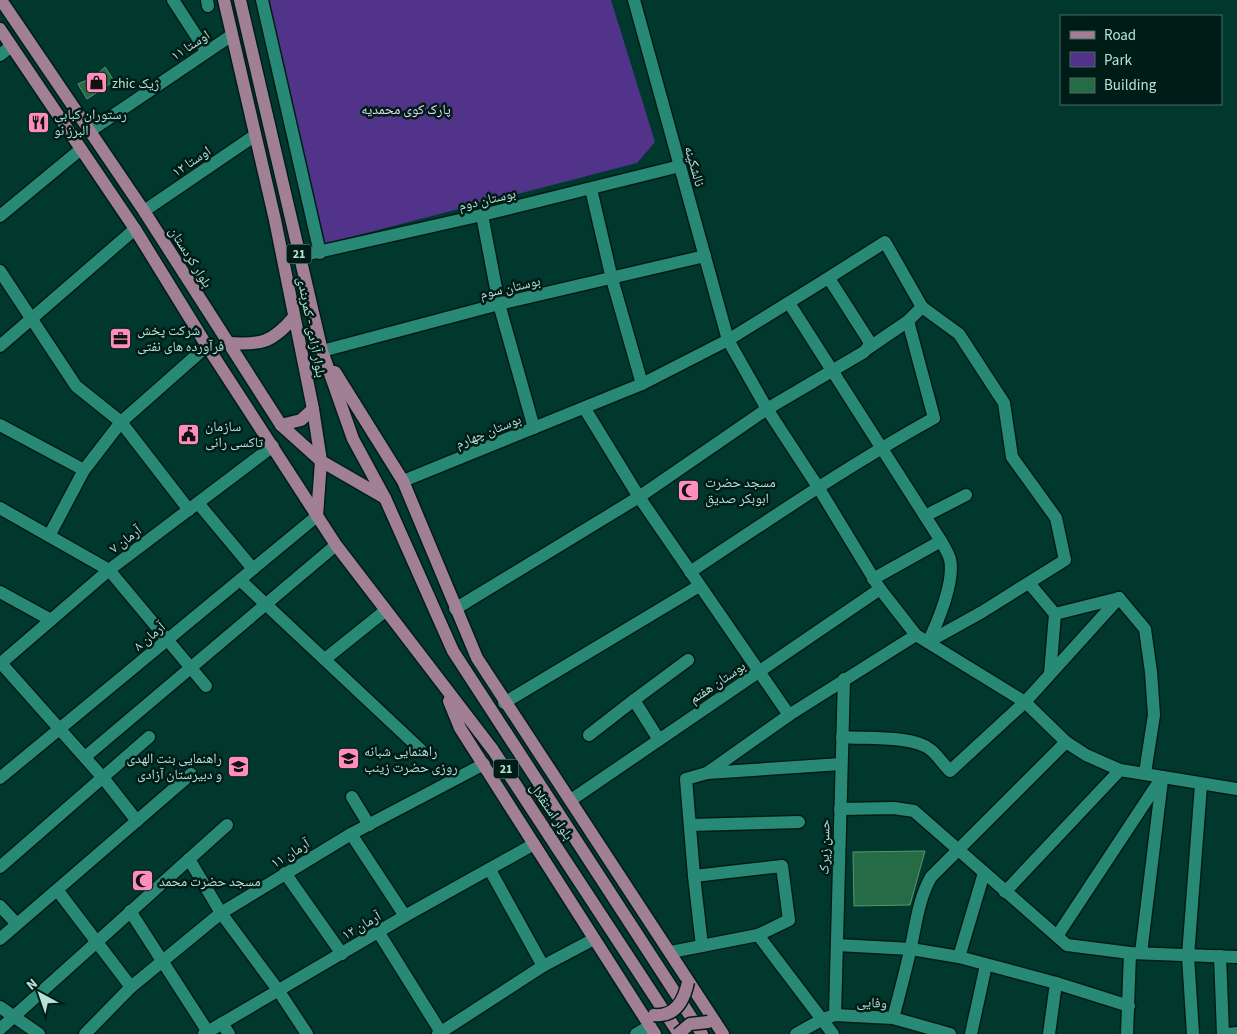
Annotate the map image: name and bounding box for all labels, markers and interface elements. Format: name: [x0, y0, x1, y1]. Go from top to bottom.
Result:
legend: [1060, 15, 1222, 105]
text: Road: [1104, 25, 1136, 46]
street label: اوستا ۱۱: [167, 26, 214, 66]
text: Park: [1104, 50, 1133, 71]
shop icon: zhic ژیک: [84, 71, 108, 95]
place label: zhic ژیک: [112, 74, 159, 94]
text: Building: [1104, 75, 1157, 96]
park label: پارک کوی محمدیه: [361, 100, 451, 120]
place label: رستوران کبابی البرز نو: [54, 105, 127, 141]
restaurant icon: رستوران کبابی البرز نو: [26, 110, 50, 134]
street label: اوستا ۱۲: [168, 141, 215, 182]
street label: نالشکینه: [679, 144, 709, 189]
street label: بوستان دوم: [457, 184, 518, 216]
street label: بلوار کردستان: [163, 223, 217, 292]
road number: 21: [286, 244, 312, 264]
street label: بوستان سوم: [478, 271, 543, 305]
street label: بلوار آزادی - کمربندی: [291, 275, 331, 379]
place label: شرکت پخش فرآورده های نفتی: [137, 321, 224, 357]
office icon: شرکت پخش فرآورده های نفتی: [109, 326, 133, 350]
street label: بوستان چهارم: [453, 410, 524, 454]
place label: سازمان تاکسی رانی: [205, 417, 263, 453]
public building icon: سازمان تاکسی رانی: [177, 422, 201, 446]
place label: مسجد حضرت ابوبکر صدیق: [705, 473, 776, 509]
mosque icon: مسجد حضرت ابوبکر صدیق: [677, 478, 701, 502]
street label: آرمان ۷: [105, 521, 146, 559]
street label: آرمان ۸: [129, 617, 170, 656]
street label: بوستان هفتم: [685, 657, 750, 709]
place label: راهنمایی شبانه روزی حضرت زینب: [364, 742, 458, 778]
school or university icon: راهنمایی شبانه روزی حضرت زینب: [336, 747, 360, 771]
place label: راهنمایی بنت الهدی و دبیرستان آزادی: [126, 749, 222, 785]
school or university icon: راهنمایی بنت الهدی و دبیرستان آزادی: [226, 754, 250, 778]
road number: 21: [494, 760, 518, 779]
street label: بلوار استقلال: [525, 779, 578, 844]
street label: حسن زیرک: [815, 819, 835, 875]
street label: آرمان ۱۱: [267, 834, 314, 873]
mosque icon: مسجد حضرت محمد: [131, 869, 155, 893]
place label: مسجد حضرت محمد: [159, 872, 261, 892]
street label: آرمان ۱۲: [338, 906, 385, 945]
north arrow: [15, 969, 65, 1019]
text: N: [22, 974, 42, 995]
street label: وفایی: [856, 992, 888, 1014]

